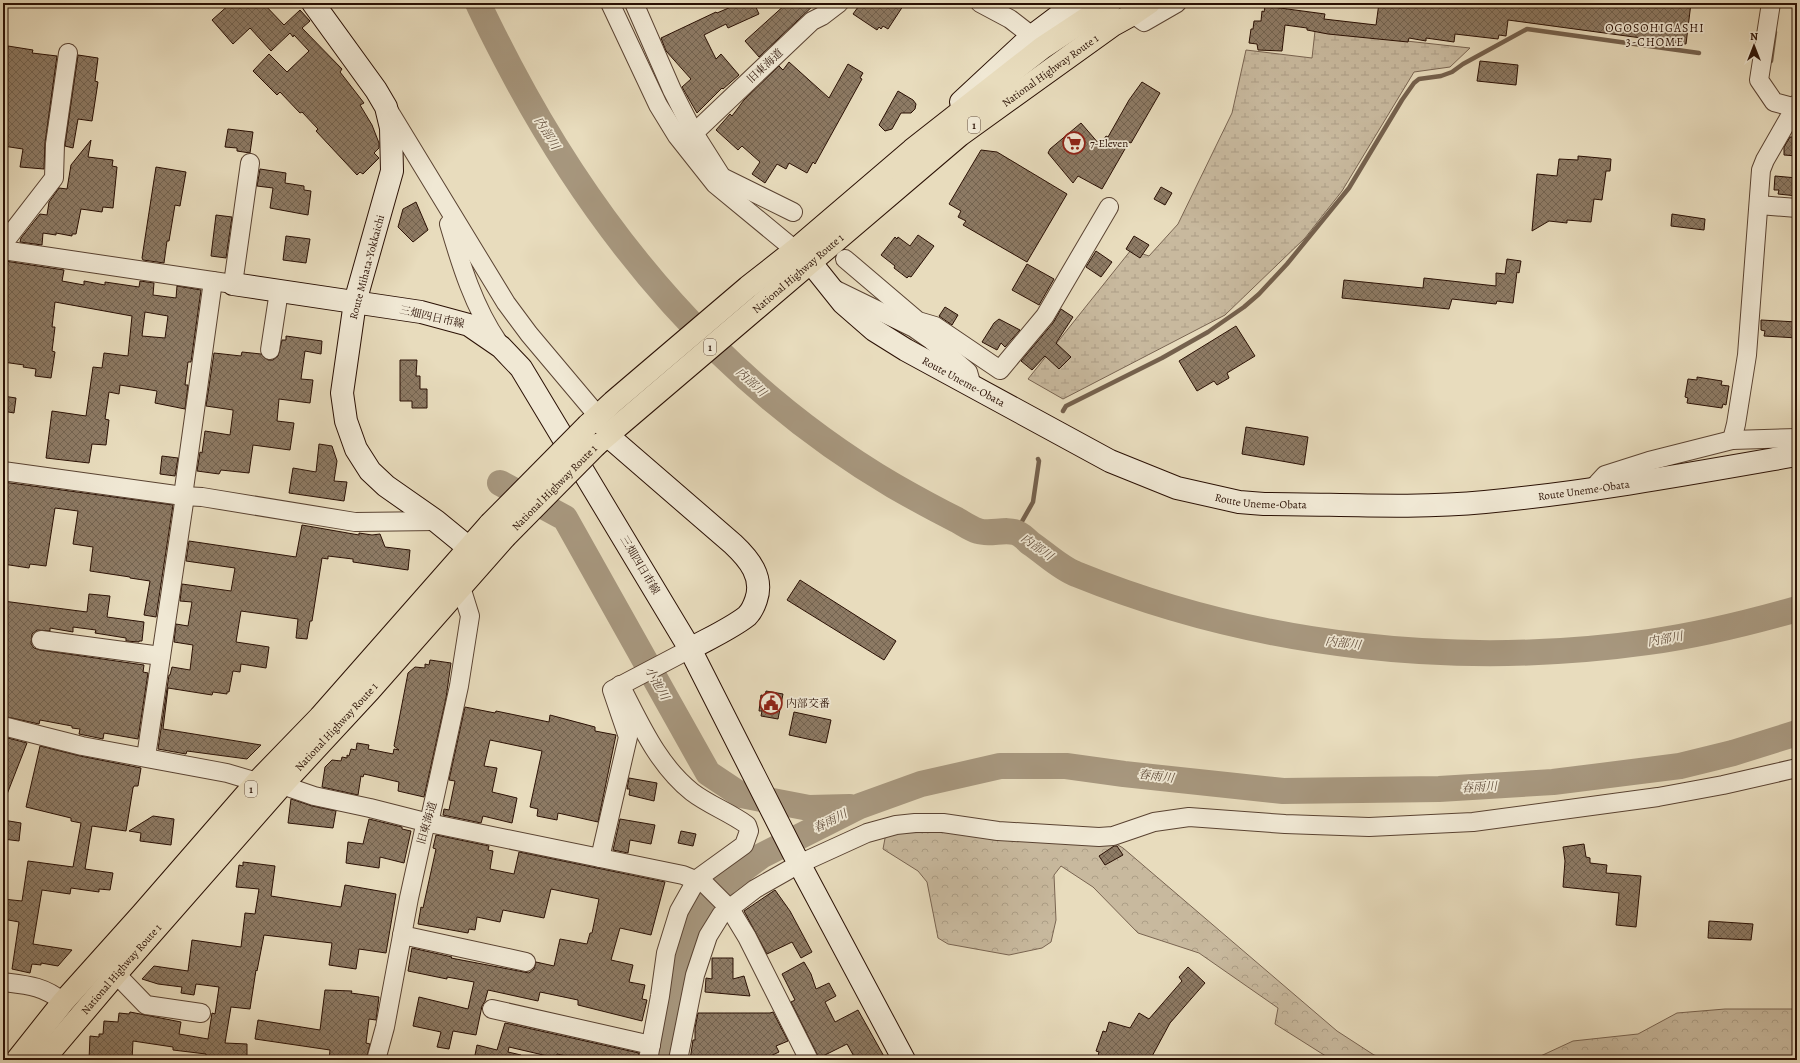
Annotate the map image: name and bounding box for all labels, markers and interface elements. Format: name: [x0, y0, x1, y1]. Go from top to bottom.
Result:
district label: OGOSOHIGASHI 3-CHOME: [1605, 20, 1705, 50]
north arrow: [1734, 26, 1774, 66]
text: N: [1750, 29, 1758, 44]
street label: National Highway Route 1: [999, 30, 1102, 110]
street label: 旧東海道: [744, 46, 786, 86]
water label: 内部川: [531, 113, 564, 154]
road number: 1: [968, 117, 980, 133]
supermarket icon: 7-Eleven: [1061, 130, 1087, 156]
place label: 7-Eleven: [1090, 136, 1128, 151]
street label: Route Mihata-Yokkaichi: [346, 213, 388, 321]
street label: National Highway Route 1: [749, 230, 847, 316]
street label: 三畑四日市線: [398, 302, 466, 332]
road number: 1: [704, 339, 716, 355]
street label: Route Uneme-Obata: [920, 353, 1009, 410]
water label: 内部川: [732, 364, 771, 401]
street label: National Highway Route 1: [508, 441, 600, 534]
street label: Route Uneme-Obata: [1537, 476, 1631, 504]
street label: Route Uneme-Obata: [1213, 489, 1308, 512]
water label: 内部川: [1018, 530, 1058, 565]
street label: 三畑四日市線: [617, 533, 663, 597]
water label: 内部川: [1646, 628, 1686, 650]
water label: 内部川: [1324, 633, 1364, 653]
water label: 小池川: [641, 663, 674, 704]
street label: National Highway Route 1: [291, 679, 381, 774]
public building icon: 内部交番: [758, 690, 784, 716]
place label: 内部交番: [786, 696, 830, 711]
water label: 春雨川: [1137, 766, 1177, 786]
water label: 春雨川: [1461, 778, 1499, 796]
road number: 1: [245, 781, 257, 797]
street label: 旧東海道: [414, 800, 440, 846]
water label: 春雨川: [810, 805, 851, 836]
street label: National Highway Route 1: [78, 920, 165, 1017]

